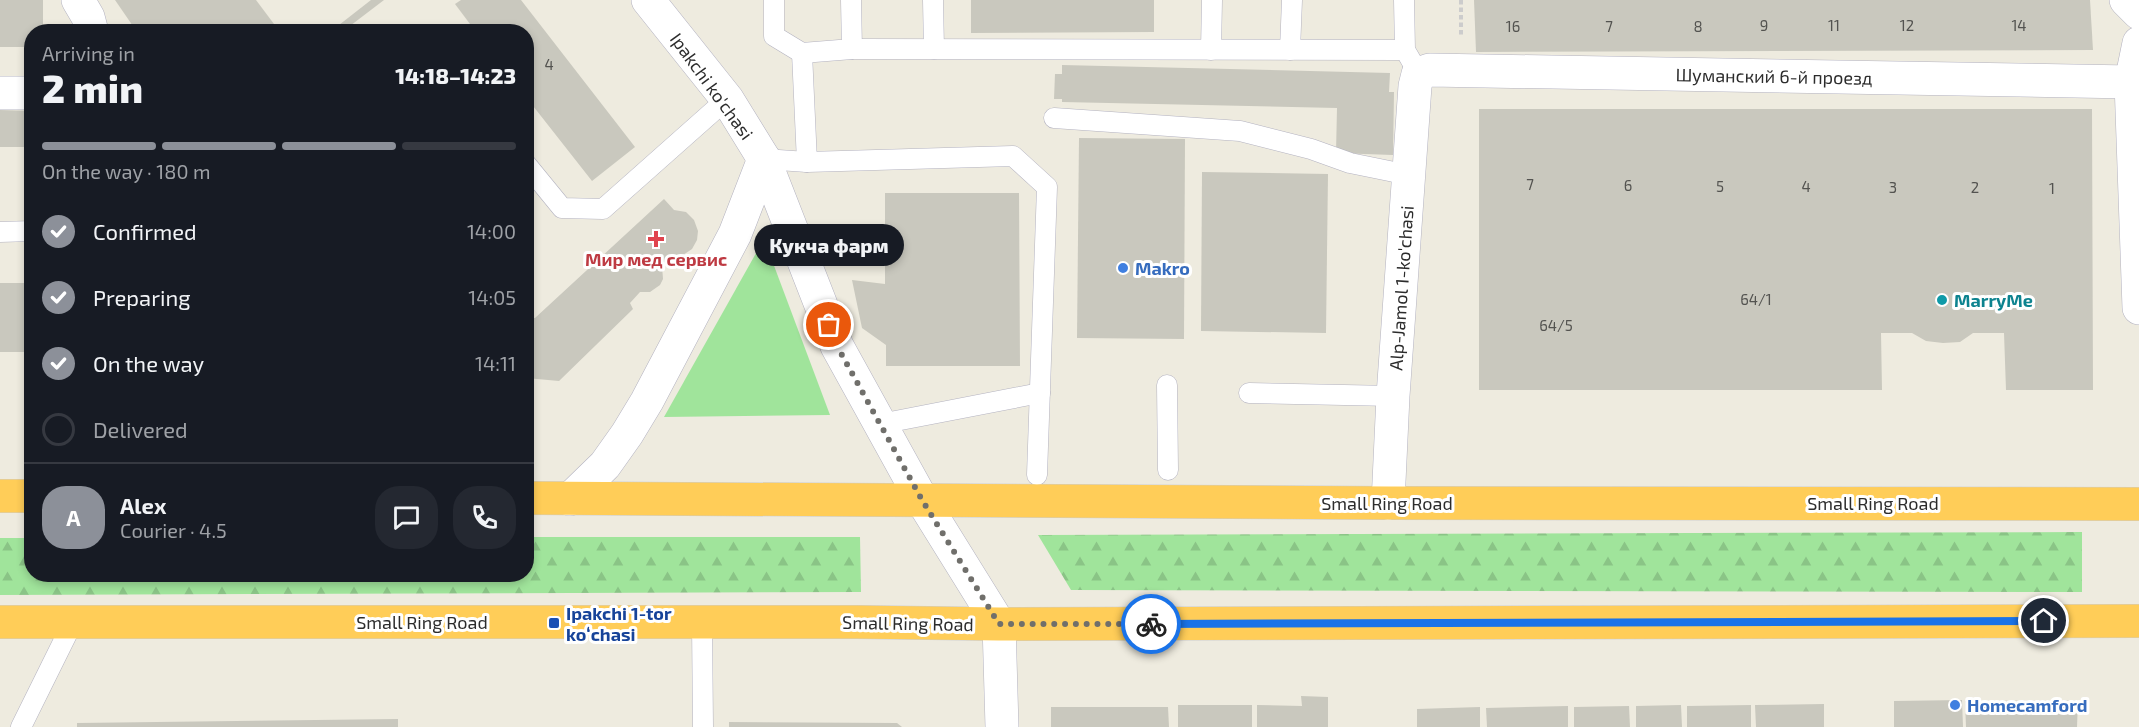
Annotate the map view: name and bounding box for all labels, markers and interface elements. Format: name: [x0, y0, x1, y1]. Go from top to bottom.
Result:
house number: 9: [1760, 16, 1768, 34]
house number: 11: [1828, 16, 1840, 34]
house number: 12: [1900, 16, 1914, 34]
house number: 14: [2011, 16, 2027, 34]
house number: 16: [1506, 17, 1520, 35]
house number: 7: [1605, 17, 1613, 35]
house number: 8: [1693, 17, 1703, 35]
street label: Ipakchi ko'chasi: [666, 28, 758, 144]
text: Arriving in: [42, 41, 135, 65]
house number: 4: [544, 55, 554, 73]
text: 14:18–14:23: [395, 62, 516, 88]
street label: Шуманский 6-й проезд: [1675, 63, 1873, 89]
text: 2 min: [42, 64, 143, 111]
text: On the way · 180 m: [42, 159, 210, 183]
house number: 7: [1526, 175, 1534, 193]
house number: 6: [1624, 176, 1632, 194]
house number: 5: [1716, 177, 1724, 195]
house number: 4: [1801, 177, 1811, 195]
house number: 3: [1889, 178, 1897, 196]
house number: 2: [1971, 178, 1979, 196]
house number: 1: [2049, 179, 2055, 197]
street label: Alp-Jamol 1-ko'chasi: [1384, 205, 1418, 371]
icon: check: [42, 215, 75, 248]
text: Confirmed: [93, 218, 197, 244]
text: 14:00: [467, 219, 516, 243]
callout: Кукча фарм: [754, 223, 904, 265]
marker: Мир мед сервис: [649, 232, 663, 246]
text: Кукча фарм: [769, 233, 889, 257]
place label: Мир мед сервис: [585, 248, 727, 270]
place label: Makro: [1135, 257, 1190, 279]
marker: Makro: [1116, 261, 1130, 275]
icon: check: [42, 281, 75, 314]
text: Preparing: [93, 284, 191, 310]
text: 14:05: [468, 285, 516, 309]
place label: MarryMe: [1954, 289, 2033, 311]
house number: 64/1: [1740, 290, 1772, 308]
marker: MarryMe: [1935, 293, 1949, 307]
pin: [803, 299, 854, 350]
icon: bag: [812, 308, 845, 341]
house number: 64/5: [1539, 316, 1573, 334]
icon: check: [42, 347, 75, 380]
text: On the way: [93, 350, 204, 376]
text: 14:11: [475, 351, 516, 375]
text: Delivered: [93, 416, 188, 442]
button: chat: [375, 486, 438, 549]
button: phone: [453, 486, 516, 549]
text: Alex: [120, 492, 166, 518]
street label: Small Ring Road: [1321, 492, 1453, 514]
street label: Small Ring Road: [1807, 492, 1939, 514]
text: A: [66, 504, 81, 530]
text: Courier · 4.5: [120, 518, 227, 542]
courier: [1121, 594, 1181, 654]
pin: [2018, 595, 2069, 646]
place label: Ipakchi 1-tor koʻchasi: [566, 602, 672, 645]
icon: home: [2027, 604, 2060, 637]
icon: bike: [1135, 608, 1168, 641]
street label: Small Ring Road: [356, 611, 488, 633]
street label: Small Ring Road: [842, 611, 974, 635]
marker: Ipakchi 1-tor koʻchasi: [547, 616, 561, 630]
place label: Homecamford: [1967, 694, 2087, 716]
marker: Homecamford: [1948, 698, 1962, 712]

